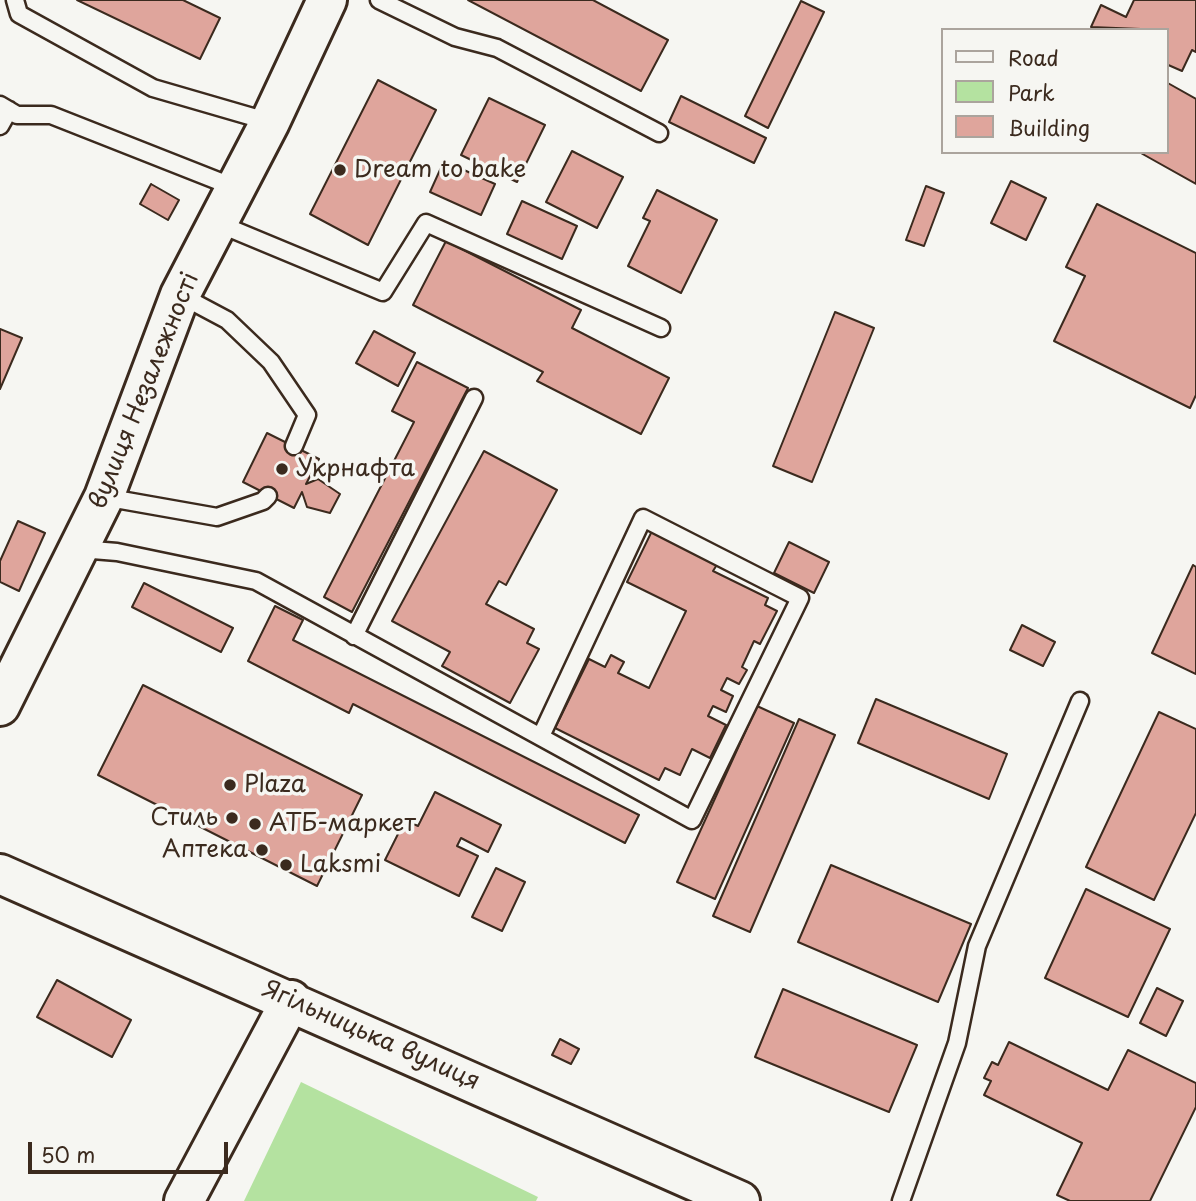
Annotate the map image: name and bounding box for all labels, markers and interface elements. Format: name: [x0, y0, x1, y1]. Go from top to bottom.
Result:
legend: [940, 28, 1168, 154]
text: Road: [1008, 41, 1059, 73]
text: Park: [1008, 76, 1055, 108]
text: Building: [1008, 111, 1090, 143]
place label: Dream to bake: [354, 156, 526, 184]
marker: Dream to bake: [332, 162, 348, 178]
street label: вулиця Незалежності: [84, 269, 206, 513]
place label: Укрнафта: [296, 455, 415, 483]
marker: Укрнафта: [274, 461, 290, 477]
place label: Plaza: [244, 771, 306, 799]
marker: Plaza: [222, 777, 238, 793]
place label: Стиль: [150, 804, 218, 832]
marker: Стиль: [224, 810, 240, 826]
place label: АТБ-маркет: [269, 810, 416, 838]
marker: АТБ-маркет: [247, 816, 263, 832]
place label: Аптека: [162, 836, 248, 864]
marker: Аптека: [254, 842, 270, 858]
place label: Laksmi: [300, 851, 381, 879]
marker: Laksmi: [278, 857, 294, 873]
street label: Ягільницька вулиця: [258, 975, 484, 1097]
scale bar: [32, 1128, 231, 1172]
text: 50 m: [41, 1138, 95, 1170]

